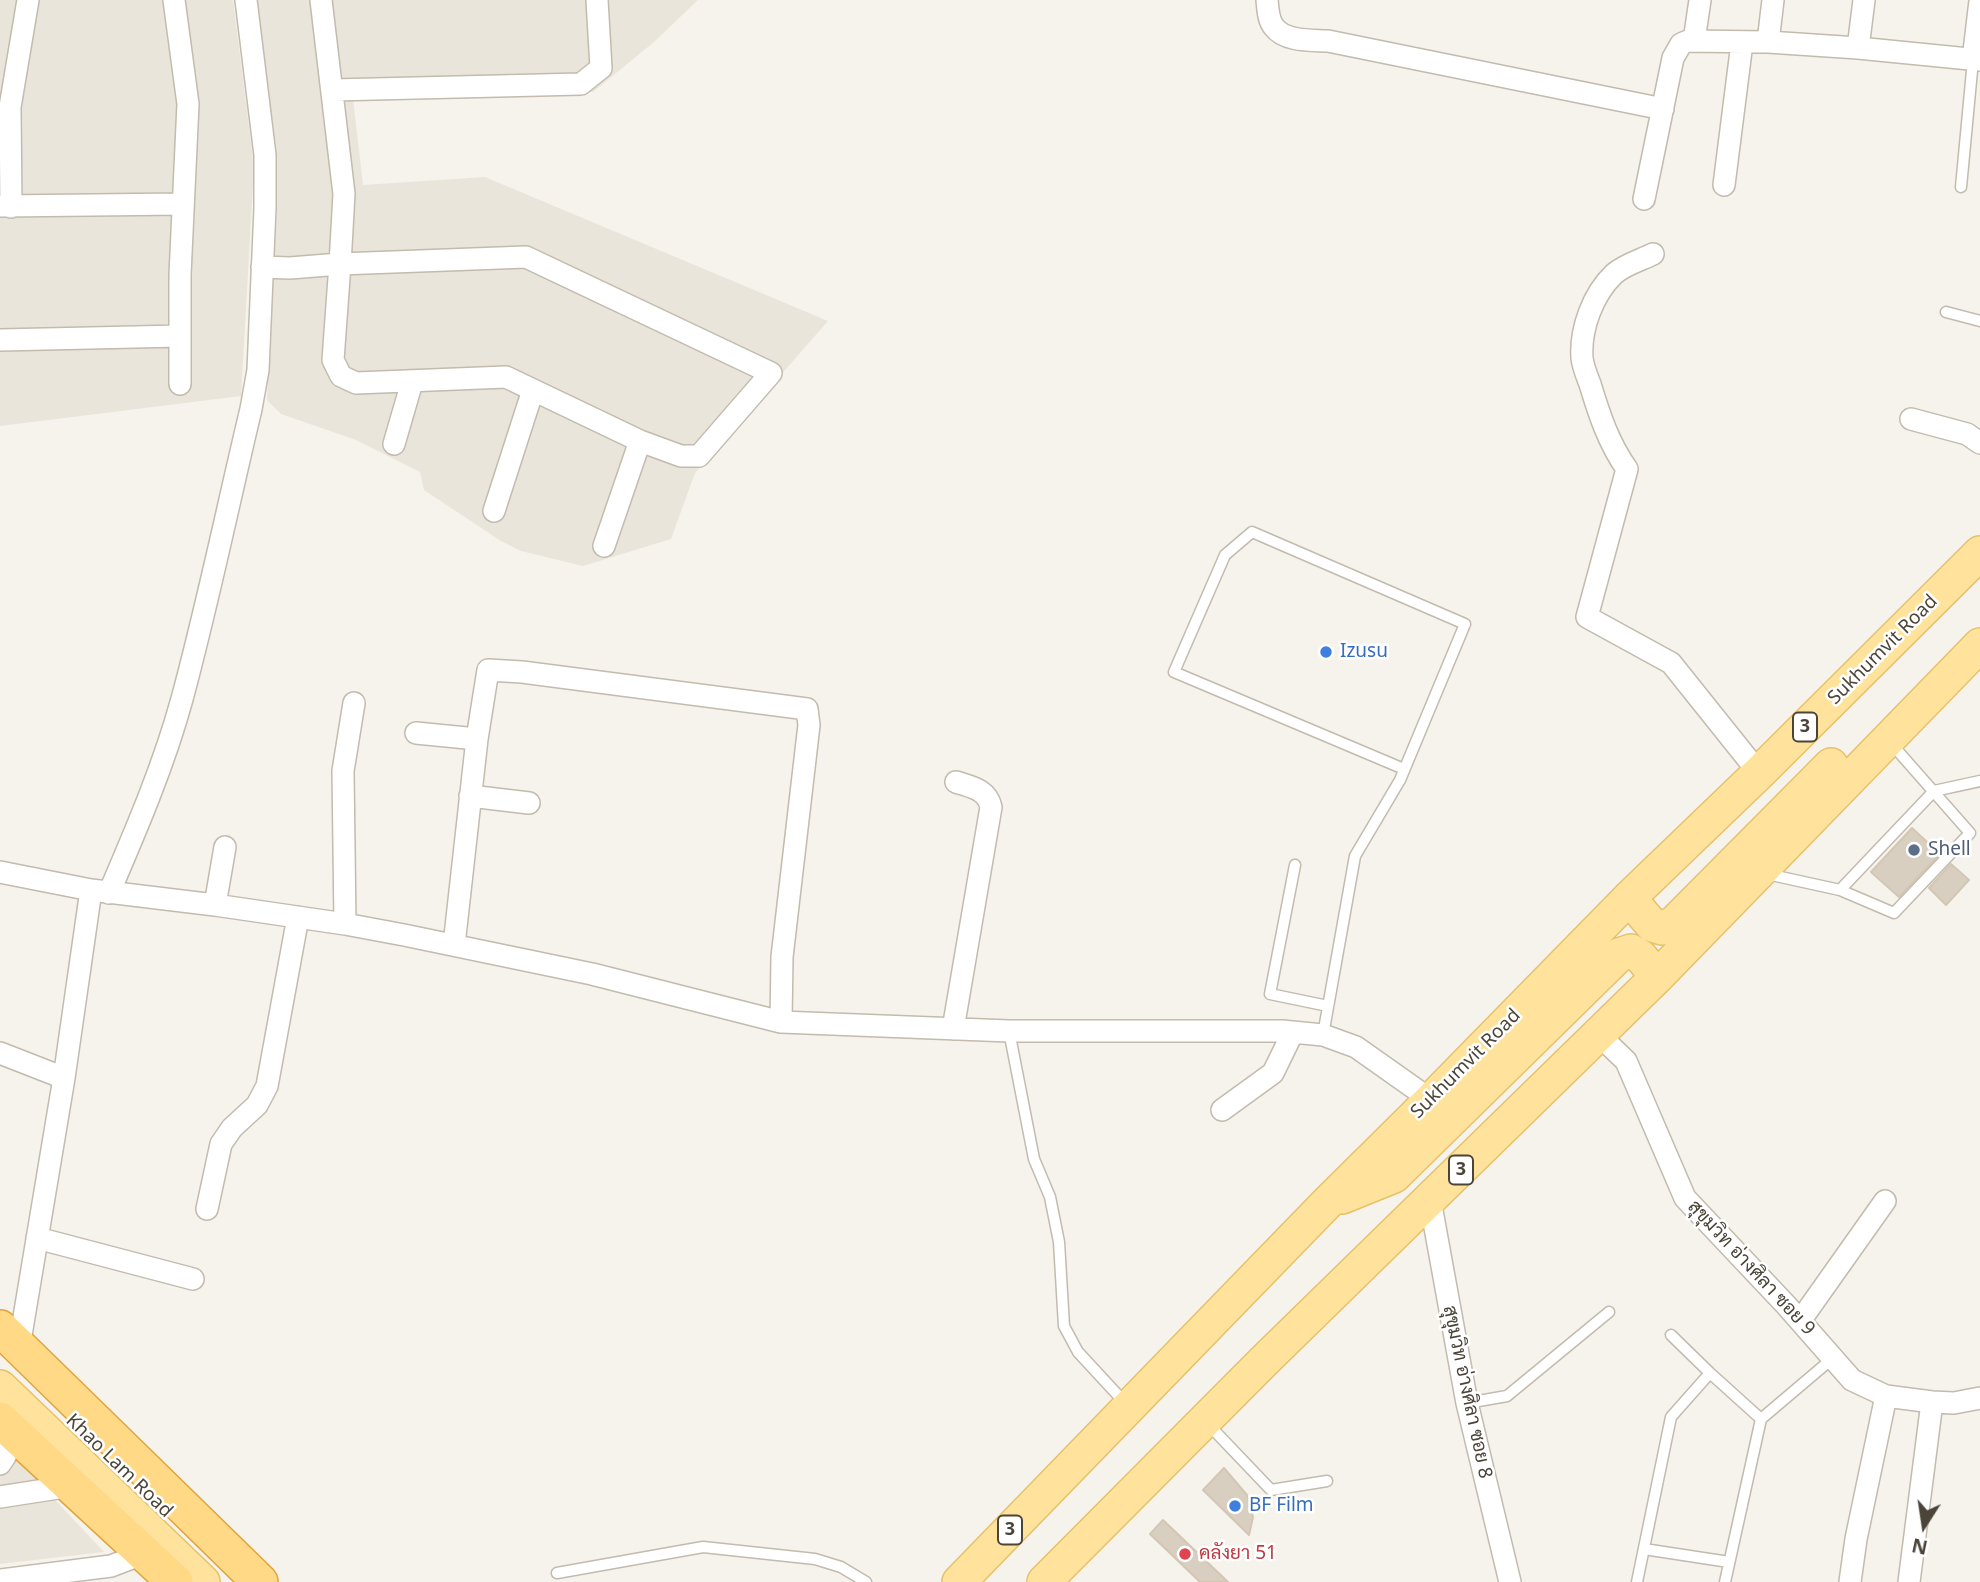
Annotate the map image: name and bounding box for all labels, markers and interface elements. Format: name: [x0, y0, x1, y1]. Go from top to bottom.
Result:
street label: Sukhumvit Road: [1823, 590, 1943, 710]
place label: Izusu: [1340, 641, 1388, 663]
marker: Izusu: [1318, 644, 1334, 660]
road number: 3: [1793, 712, 1817, 742]
place label: Shell: [1928, 839, 1971, 861]
marker: Shell: [1906, 842, 1922, 858]
street label: Sukhumvit Road: [1406, 1004, 1526, 1124]
road number: 3: [1449, 1156, 1473, 1184]
street label: สุขุมวิท อ่างศิลา ซอย 9: [1683, 1196, 1819, 1340]
street label: สุขุมวิท อ่างศิลา ซอย 8: [1438, 1303, 1496, 1481]
street label: Khao Lam Road: [61, 1409, 177, 1523]
north arrow: [1889, 1491, 1959, 1561]
place label: BF Film: [1249, 1495, 1314, 1517]
marker: BF Film: [1227, 1498, 1243, 1514]
road number: 3: [998, 1516, 1022, 1545]
text: N: [1909, 1532, 1930, 1561]
place label: คลังยา 51: [1199, 1543, 1277, 1565]
marker: คลังยา 51: [1177, 1546, 1193, 1562]

